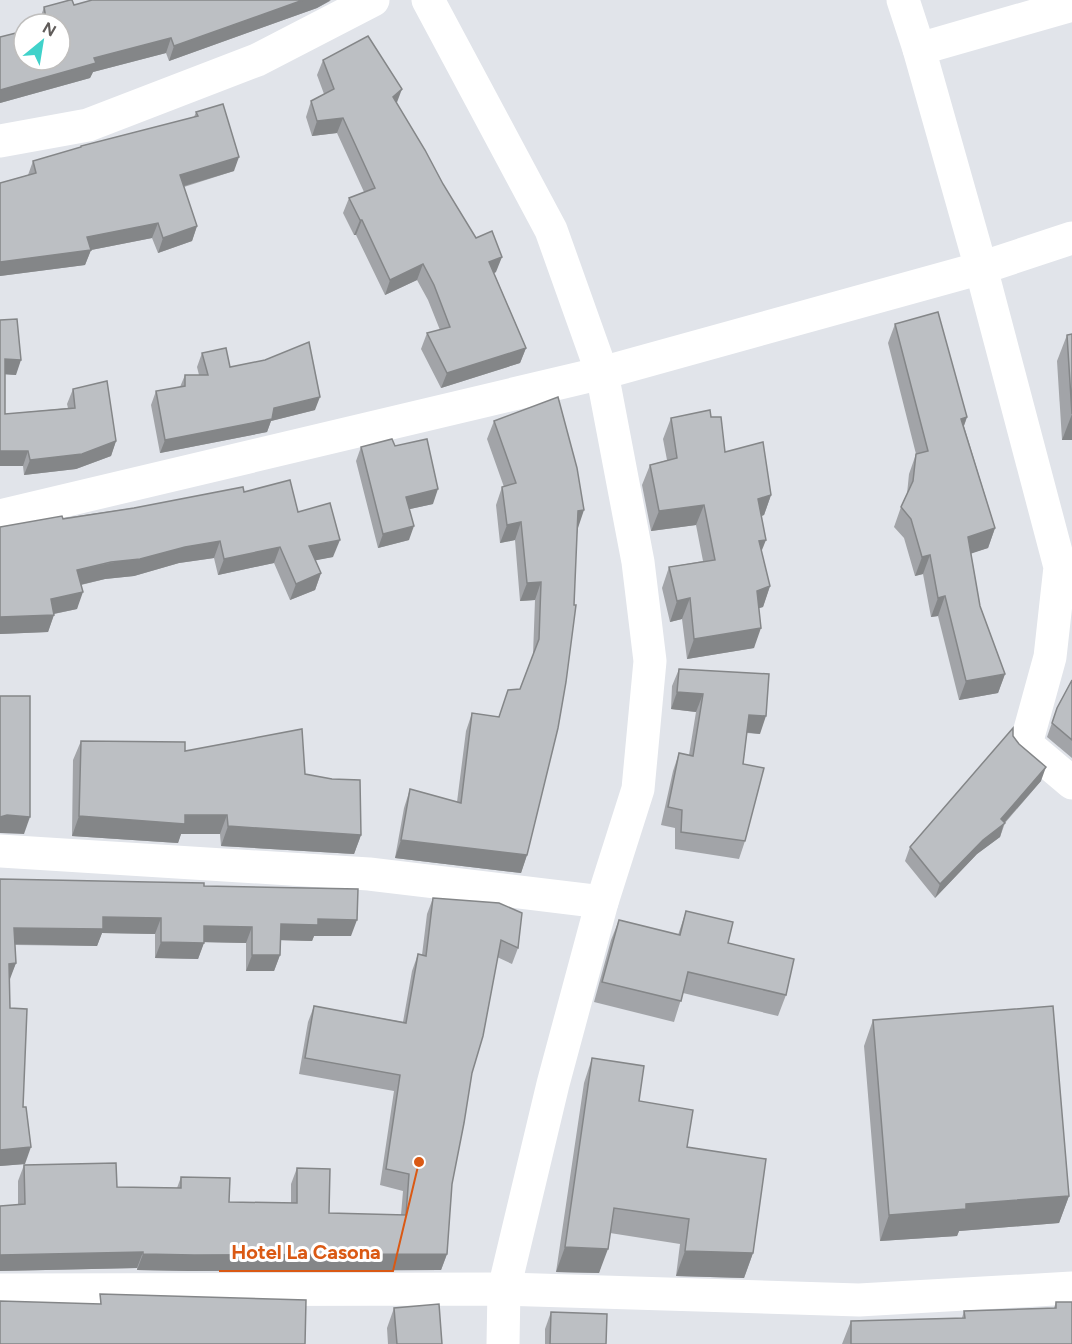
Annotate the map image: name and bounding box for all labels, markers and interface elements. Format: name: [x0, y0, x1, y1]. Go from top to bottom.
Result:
north arrow: [12, 12, 72, 72]
text: N: [39, 18, 59, 41]
callout: Hotel La Casona: [219, 1233, 393, 1271]
text: Hotel La Casona: [231, 1240, 381, 1264]

